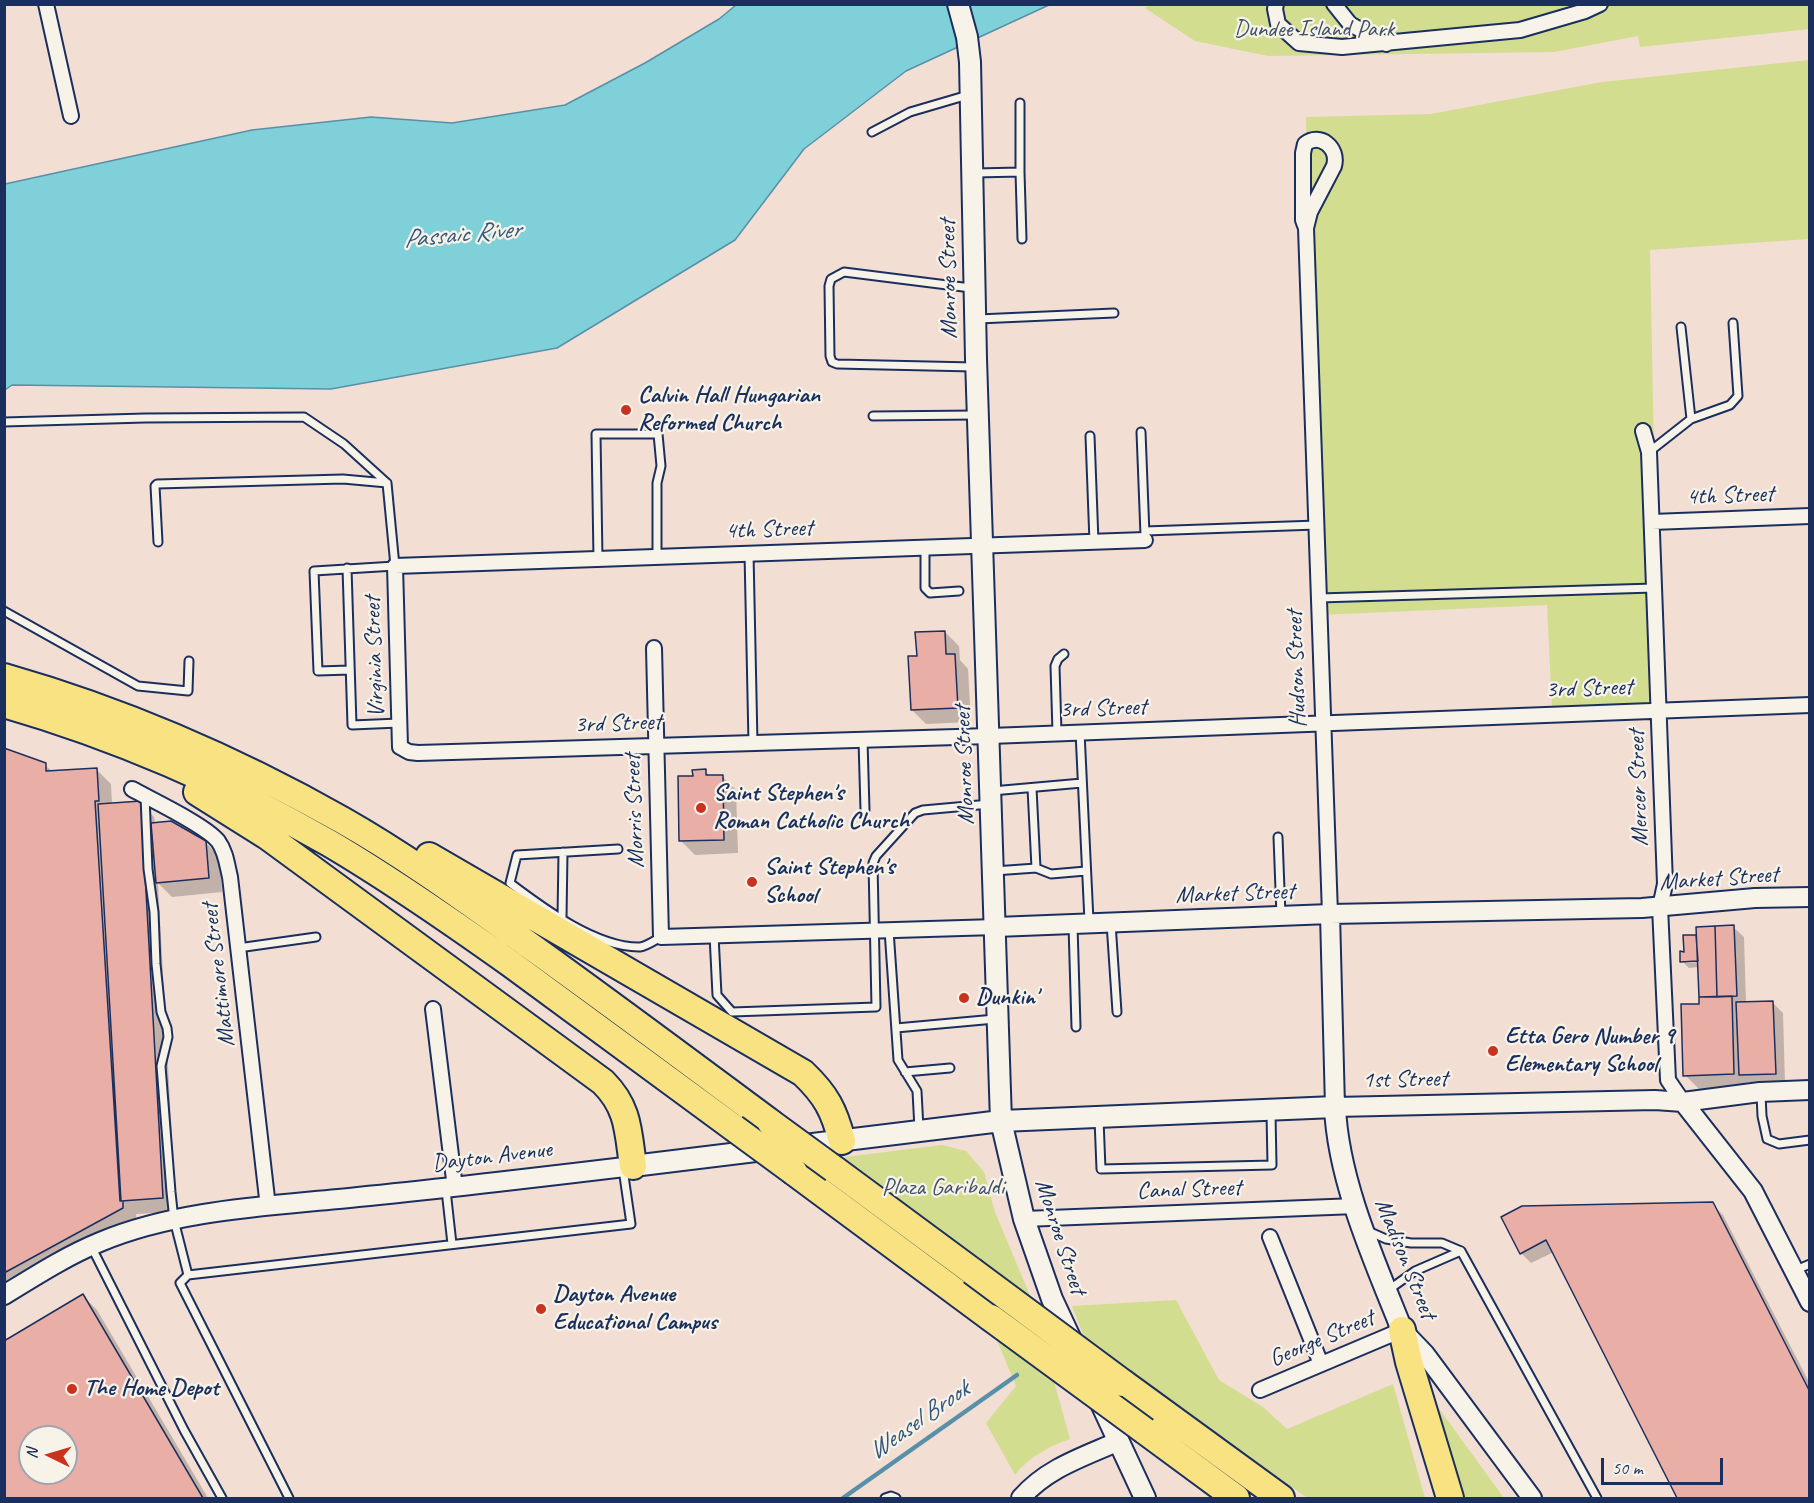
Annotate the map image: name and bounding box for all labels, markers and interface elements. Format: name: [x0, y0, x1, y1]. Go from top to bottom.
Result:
park label: Dundee Island Park: [1234, 16, 1394, 44]
water label: Passaic River: [402, 214, 522, 256]
street label: Monroe Street: [934, 219, 964, 339]
place label: Calvin Hall Hungarian Reformed Church: [638, 382, 820, 438]
marker: Calvin Hall Hungarian Reformed Church: [619, 403, 633, 417]
street label: 4th Street: [1686, 480, 1774, 512]
street label: 4th Street: [725, 514, 813, 546]
street label: Virginia Street: [358, 596, 392, 718]
street label: Hudson Street: [1281, 610, 1313, 728]
street label: 3rd Street: [1545, 673, 1633, 705]
street label: 3rd Street: [1059, 693, 1147, 725]
street label: Monroe Street: [949, 705, 981, 825]
street label: 3rd Street: [574, 708, 662, 740]
street label: Mercer Street: [1623, 729, 1655, 847]
street label: Morris Street: [619, 754, 651, 868]
place label: Saint Stephen's Roman Catholic Church: [713, 780, 909, 836]
marker: Saint Stephen's Roman Catholic Church: [694, 801, 708, 815]
place label: Saint Stephen's School: [764, 854, 895, 910]
street label: Market Street: [1659, 860, 1779, 898]
marker: Saint Stephen's School: [745, 875, 759, 889]
street label: Market Street: [1175, 878, 1295, 910]
street label: Mattimore Street: [196, 901, 242, 1049]
place label: Dunkin': [976, 984, 1037, 1012]
marker: Dunkin': [957, 991, 971, 1005]
place label: Etta Gero Number 9 Elementary School: [1505, 1023, 1674, 1079]
marker: Etta Gero Number 9 Elementary School: [1486, 1044, 1500, 1058]
street label: 1st Street: [1362, 1065, 1448, 1095]
street label: Dayton Avenue: [431, 1135, 553, 1179]
park label: Plaza Garibaldi: [882, 1174, 1004, 1202]
street label: Canal Street: [1136, 1174, 1242, 1206]
street label: Monroe Street: [1028, 1176, 1092, 1298]
street label: Madison Street: [1368, 1195, 1442, 1323]
place label: Dayton Avenue Educational Campus: [553, 1281, 717, 1337]
marker: Dayton Avenue Educational Campus: [534, 1302, 548, 1316]
street label: George Street: [1265, 1304, 1379, 1374]
place label: The Home Depot: [84, 1375, 219, 1403]
water label: Weasel Brook: [862, 1375, 976, 1467]
marker: The Home Depot: [65, 1382, 79, 1396]
north arrow: [18, 1425, 78, 1485]
scale bar: [1604, 1446, 1726, 1484]
text: N: [22, 1448, 42, 1459]
text: 50 m: [1612, 1457, 1643, 1479]

